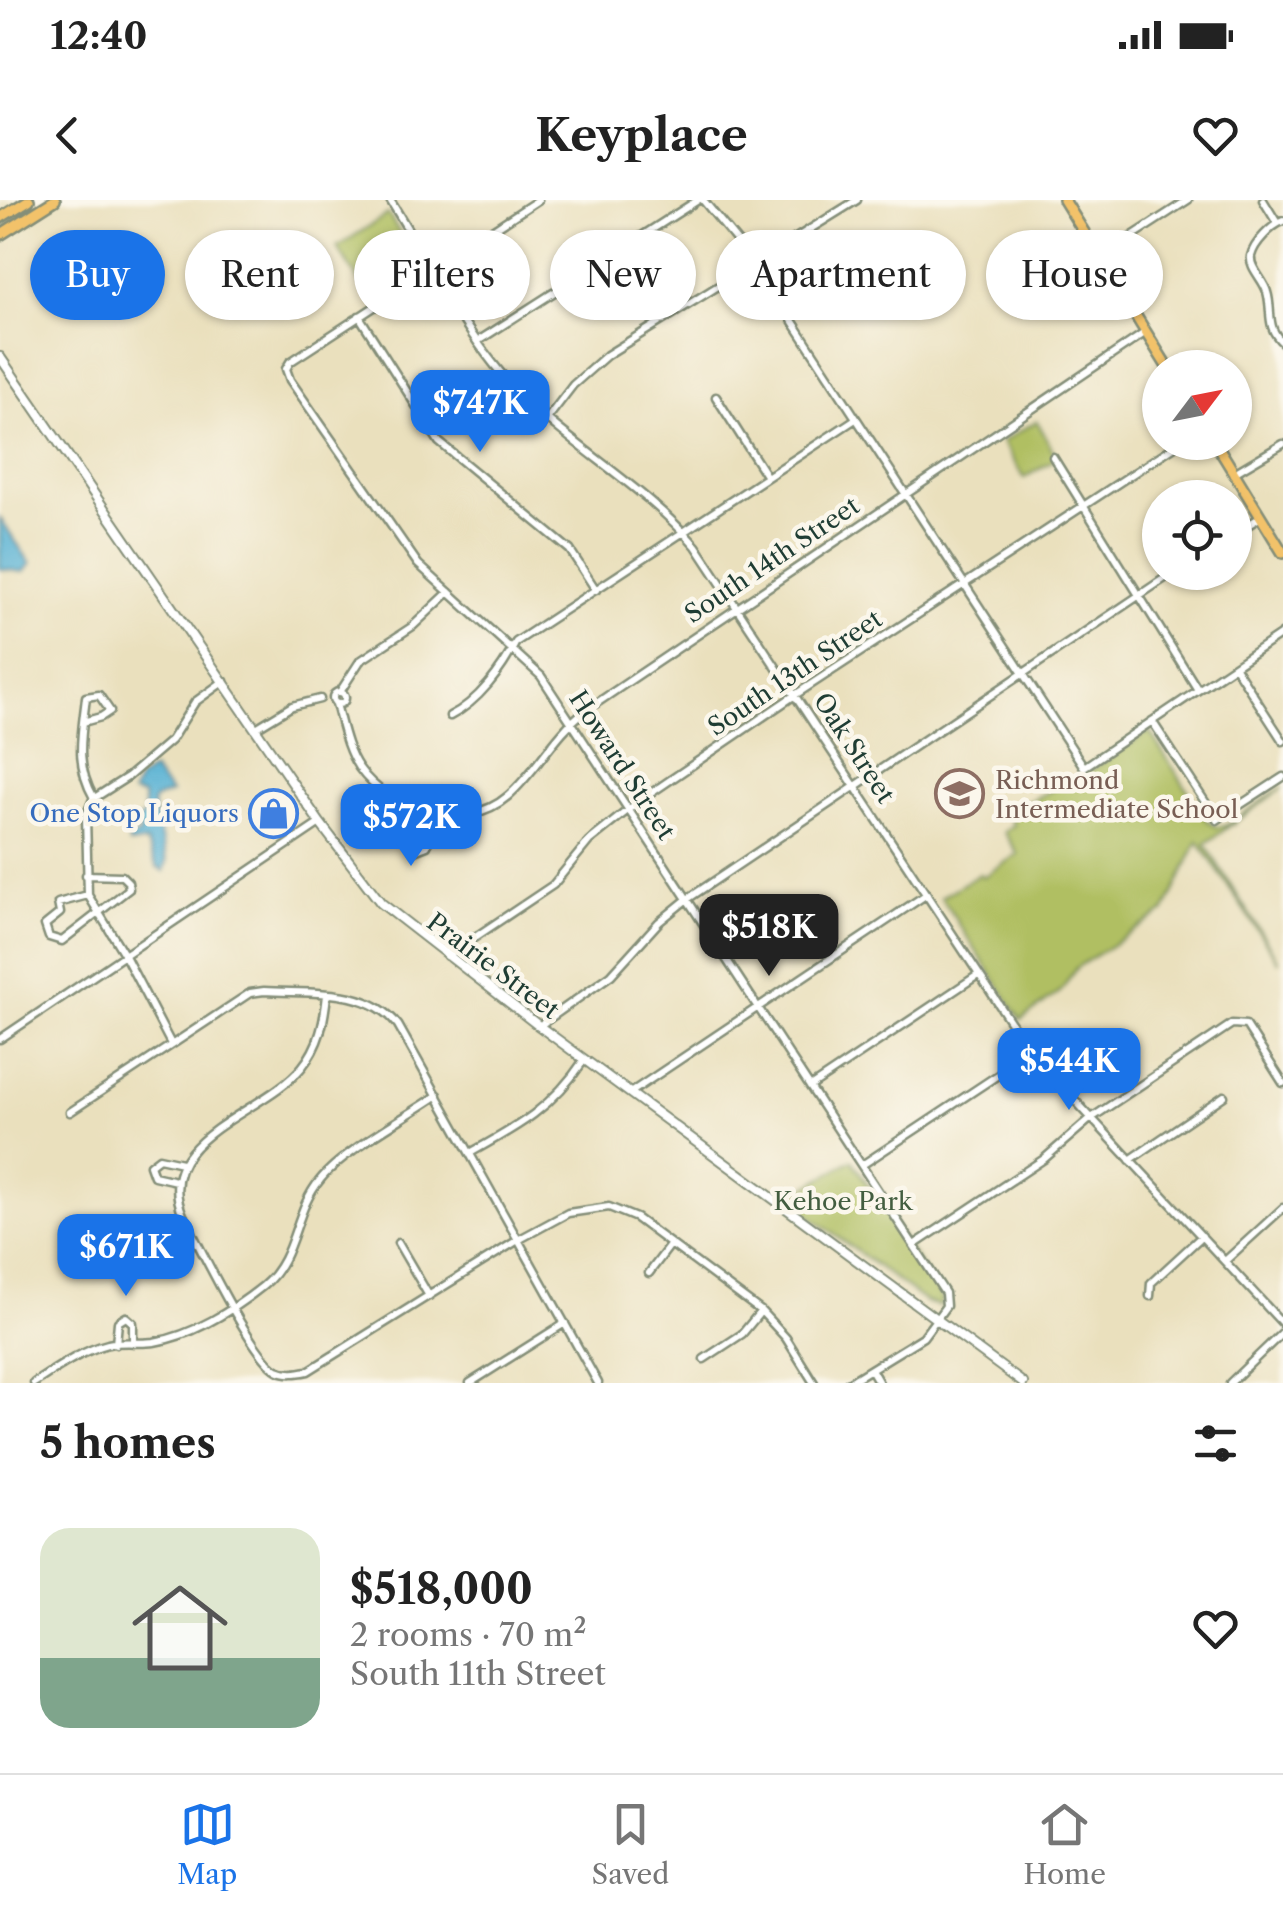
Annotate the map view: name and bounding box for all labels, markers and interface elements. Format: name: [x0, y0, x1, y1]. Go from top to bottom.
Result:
text: 12:40: [50, 12, 148, 59]
text: Keyplace: [535, 107, 748, 163]
icon: back: [40, 108, 95, 163]
icon: heart: [1188, 108, 1243, 163]
chip: Buy: [30, 230, 165, 320]
chip: Rent: [185, 230, 334, 320]
chip: Filters: [354, 230, 530, 320]
chip: New: [550, 230, 696, 320]
chip: Apartment: [716, 230, 966, 320]
chip: House: [986, 230, 1163, 320]
north arrow: [1142, 350, 1252, 460]
map controls: [1142, 350, 1252, 590]
pin: $747K: [410, 370, 550, 455]
text: $747K: [433, 383, 527, 422]
button: locate: [1142, 480, 1252, 590]
street label: South 14th Street: [679, 490, 865, 630]
street label: South 13th Street: [702, 603, 888, 743]
street label: Howard Street: [562, 685, 682, 846]
street label: Oak Street: [807, 687, 901, 809]
place label: Richmond Intermediate School: [995, 765, 1238, 825]
school or university icon: Richmond Intermediate School: [934, 768, 986, 820]
pin: $572K: [341, 784, 481, 869]
shop icon: One Stop Liquors: [248, 787, 300, 839]
text: $572K: [363, 797, 459, 836]
place label: One Stop Liquors: [29, 798, 239, 829]
pin: $518K: [699, 894, 839, 979]
street label: Prairie Street: [421, 906, 565, 1026]
text: $518K: [721, 907, 817, 946]
pin: $544K: [999, 1028, 1139, 1113]
text: $544K: [1019, 1041, 1119, 1080]
park label: Kehoe Park: [774, 1186, 914, 1217]
pin: $671K: [56, 1214, 196, 1299]
text: $671K: [79, 1227, 173, 1266]
icon: filters: [1188, 1416, 1243, 1471]
text: 5 homes: [40, 1417, 216, 1469]
text: $518,000: [350, 1563, 533, 1615]
icon: home: [120, 1568, 240, 1688]
icon: heart: [1188, 1601, 1243, 1656]
text: 2 rooms · 70 m²: [350, 1615, 586, 1654]
text: South 11th Street: [350, 1654, 606, 1693]
tab: Map: [177, 1797, 237, 1891]
tab: Saved: [592, 1797, 669, 1891]
tab: Home: [1024, 1797, 1106, 1891]

